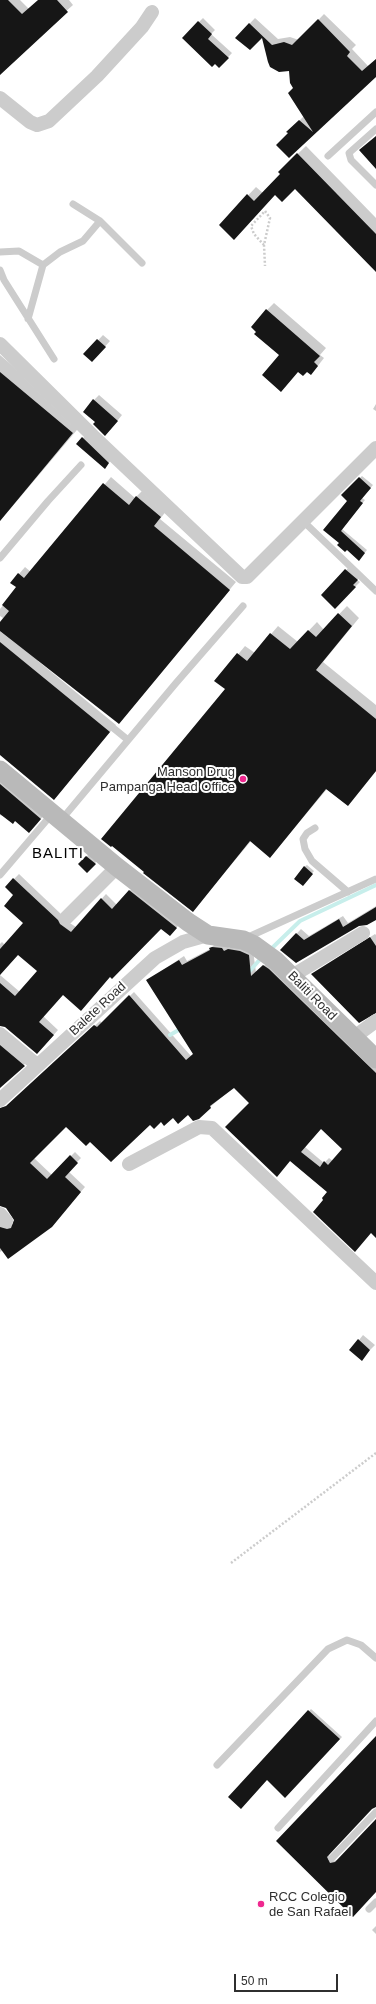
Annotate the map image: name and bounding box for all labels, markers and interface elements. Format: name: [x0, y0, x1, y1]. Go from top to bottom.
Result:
place label: Manson Drug Pampanga Head Office: [100, 764, 235, 795]
marker: Manson Drug Pampanga Head Office: [238, 774, 248, 784]
district label: BALITI: [32, 845, 84, 863]
street label: Baliti Road: [284, 968, 340, 1024]
street label: Balete Road: [67, 979, 129, 1039]
place label: RCC Colegio de San Rafael: [269, 1889, 351, 1920]
marker: RCC Colegio de San Rafael: [256, 1899, 266, 1909]
scale bar: [236, 1966, 340, 1992]
text: 50 m: [241, 1974, 268, 1988]

